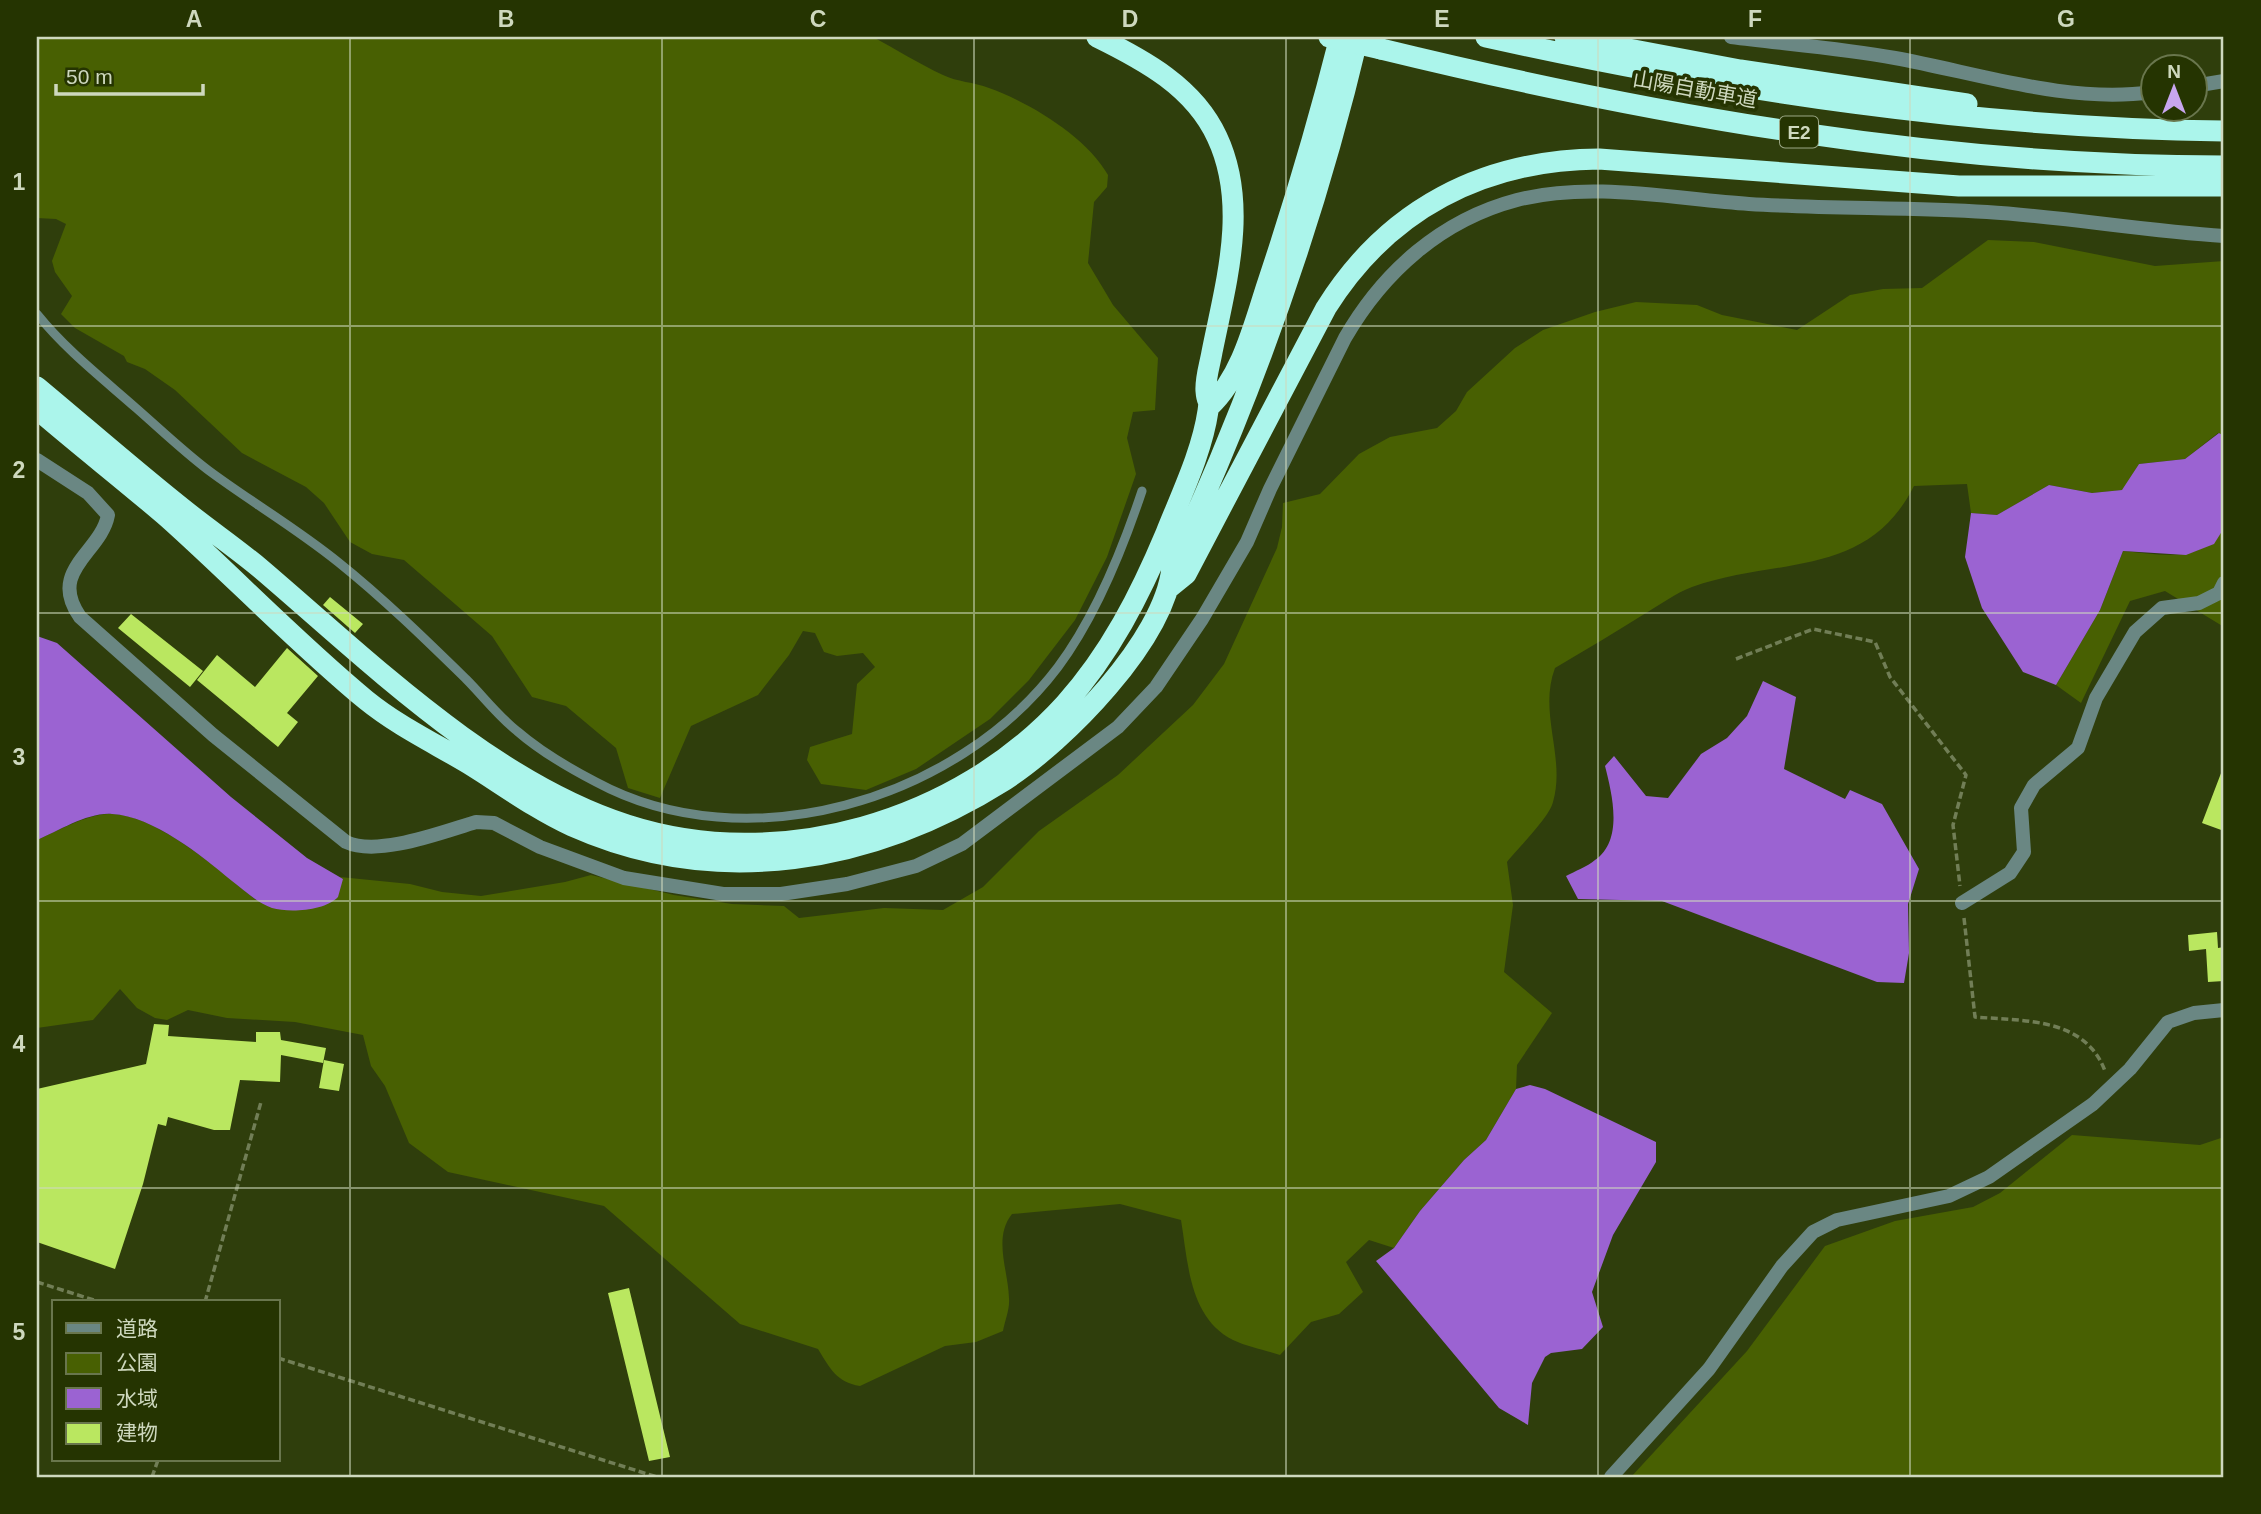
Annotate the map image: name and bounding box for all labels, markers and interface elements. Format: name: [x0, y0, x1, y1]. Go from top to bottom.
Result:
text: A: [186, 6, 202, 32]
text: B: [498, 6, 514, 32]
text: C: [810, 6, 826, 32]
text: D: [1122, 6, 1138, 32]
text: E: [1434, 6, 1450, 32]
text: F: [1748, 6, 1762, 32]
text: G: [2057, 6, 2075, 32]
scale bar: [56, 52, 203, 96]
north arrow: [2138, 52, 2208, 122]
text: N: [2167, 61, 2181, 82]
text: 50 m: [66, 65, 113, 88]
street label: 山陽自動車道: [1631, 67, 1759, 111]
road number: E2: [1780, 116, 1818, 148]
text: 1: [13, 169, 26, 195]
text: 2: [13, 457, 25, 483]
text: 3: [13, 744, 25, 770]
text: 4: [13, 1031, 26, 1057]
legend: [52, 1300, 280, 1462]
text: 道路: [116, 1317, 158, 1340]
text: 5: [13, 1319, 26, 1345]
text: 公園: [116, 1351, 158, 1374]
text: 水域: [116, 1387, 158, 1410]
text: 建物: [116, 1421, 158, 1444]

